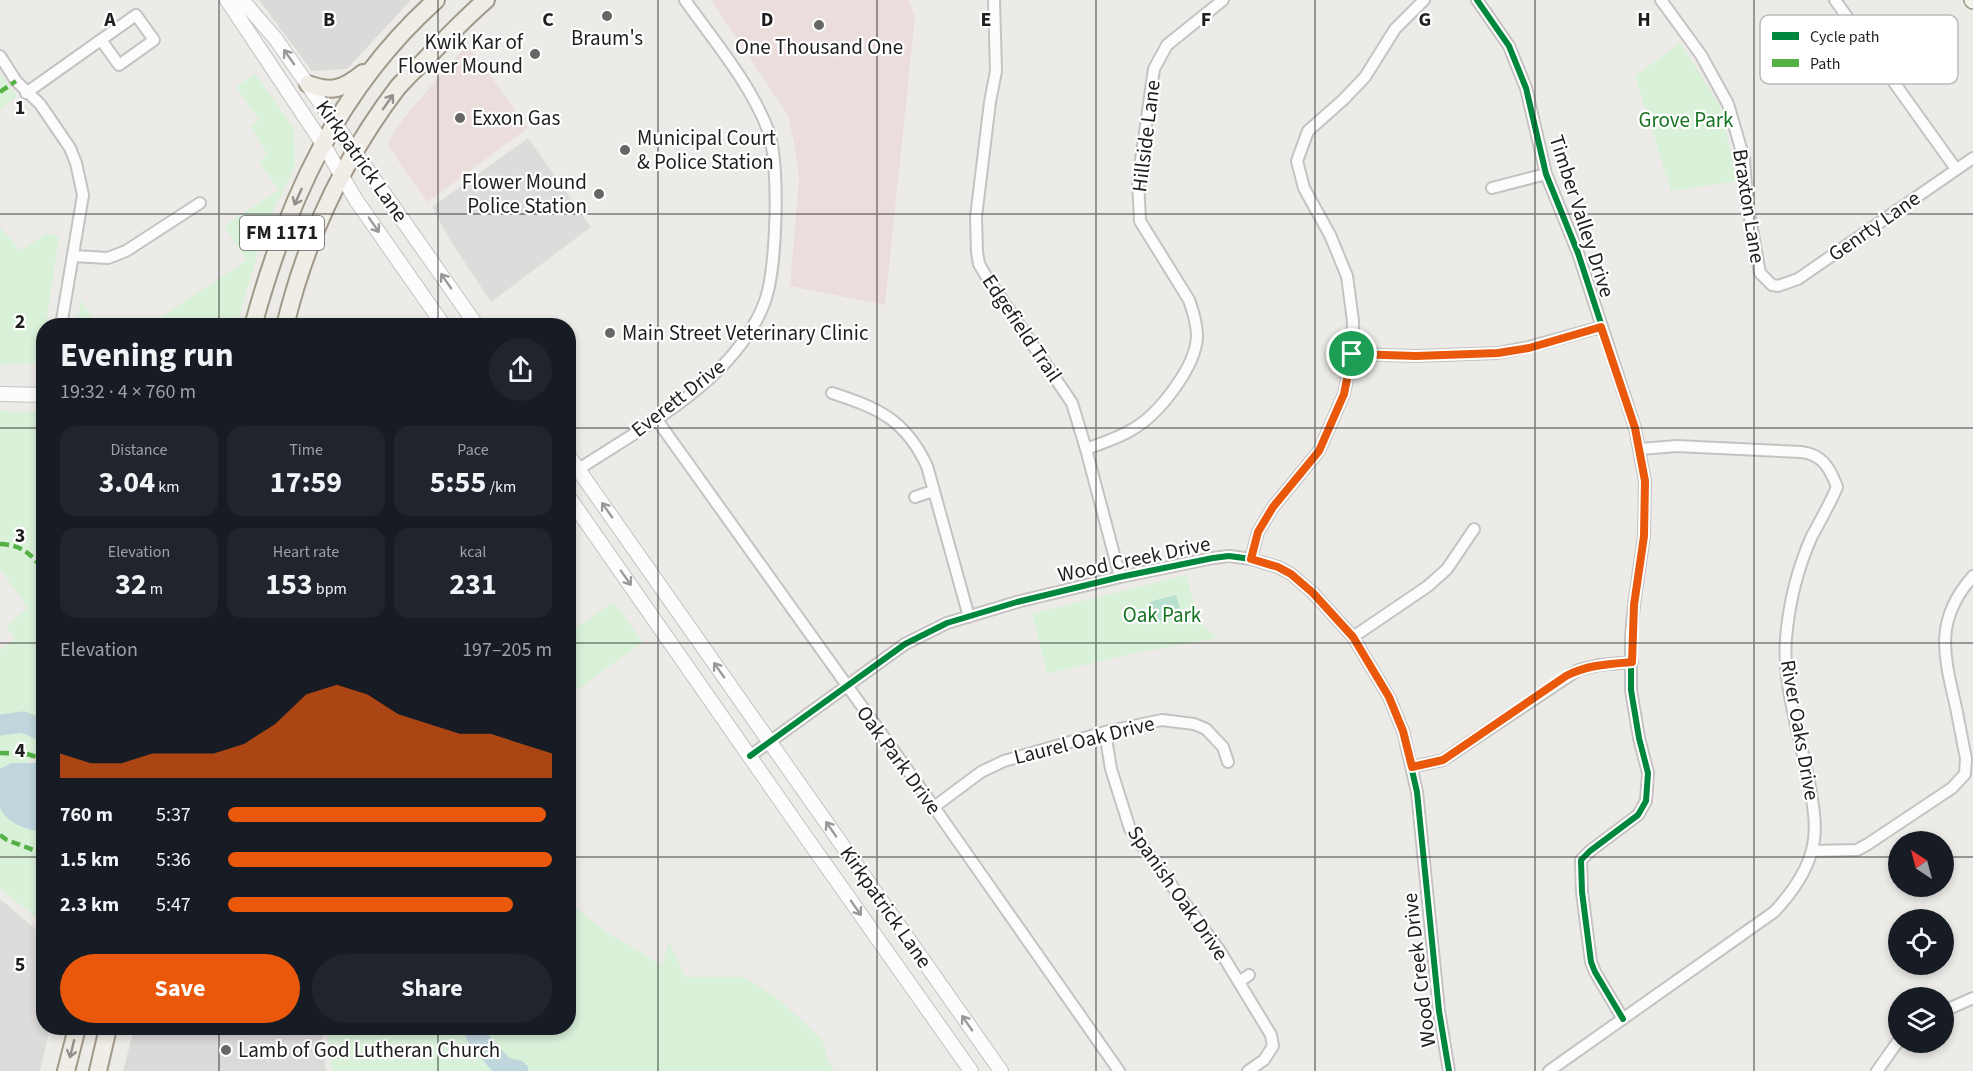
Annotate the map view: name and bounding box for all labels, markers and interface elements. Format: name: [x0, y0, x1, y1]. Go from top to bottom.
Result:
text: A: [103, 6, 116, 34]
text: B: [323, 6, 335, 34]
text: C: [542, 6, 554, 34]
text: D: [761, 6, 773, 34]
text: E: [981, 6, 991, 34]
text: F: [1201, 6, 1211, 34]
text: G: [1419, 6, 1431, 34]
text: H: [1637, 6, 1651, 34]
marker: Braum's: [600, 9, 614, 23]
legend: [1760, 15, 1958, 84]
marker: One Thousand One: [812, 18, 826, 32]
place label: Braum's: [571, 23, 643, 53]
text: Cycle path: [1810, 26, 1879, 48]
place label: Kwik Kar of Flower Mound: [398, 27, 524, 81]
place label: One Thousand One: [735, 32, 903, 62]
marker: Kwik Kar of Flower Mound: [528, 47, 542, 61]
one-way arrow: [283, 49, 295, 65]
text: Path: [1810, 53, 1840, 75]
street label: Hillside Lane: [1124, 78, 1168, 194]
text: 1: [15, 94, 25, 122]
street label: Kirkpatrick Lane: [309, 94, 415, 228]
one-way arrow: [382, 94, 394, 111]
place label: Exxon Gas: [472, 103, 560, 133]
park label: Grove Park: [1639, 105, 1734, 135]
marker: Exxon Gas: [453, 111, 467, 125]
place label: Municipal Court & Police Station: [637, 123, 776, 177]
street label: Timber Valley Drive: [1542, 131, 1622, 301]
marker: Municipal Court & Police Station: [618, 143, 632, 157]
street label: Braxton Lane: [1725, 147, 1773, 265]
place label: Flower Mound Police Station: [462, 167, 587, 221]
street label: Genrty Lane: [1822, 183, 1926, 269]
one-way arrow: [292, 187, 303, 205]
marker: Flower Mound Police Station: [592, 187, 606, 201]
road number: FM 1171: [240, 216, 324, 250]
one-way arrow: [367, 216, 380, 232]
street label: Edgefield Trail: [975, 268, 1069, 388]
one-way arrow: [440, 274, 453, 290]
text: 2: [15, 308, 25, 336]
place label: Main Street Veterinary Clinic: [622, 318, 869, 348]
marker: Main Street Veterinary Clinic: [603, 326, 617, 340]
pin: [1326, 328, 1377, 379]
text: Evening run: [60, 332, 234, 379]
icon: arrive: [1335, 337, 1368, 370]
button: share: [489, 338, 552, 401]
street label: Everett Drive: [625, 352, 731, 444]
text: 19:32 · 4 × 760 m: [60, 378, 196, 406]
text: Distance: [111, 439, 167, 461]
text: Time: [289, 439, 323, 461]
text: Pace: [457, 439, 489, 461]
text: 3.04: [99, 461, 155, 504]
text: 17:59: [270, 461, 342, 504]
text: 5:55: [430, 461, 486, 504]
text: km: [155, 476, 179, 498]
text: /km: [486, 476, 516, 498]
one-way arrow: [601, 502, 613, 519]
text: 3: [15, 522, 25, 550]
street label: Wood Creek Drive: [1055, 528, 1213, 590]
text: Elevation: [108, 541, 170, 563]
text: Heart rate: [273, 541, 339, 563]
text: kcal: [460, 541, 486, 563]
text: 32: [115, 563, 147, 606]
text: 153: [265, 563, 313, 606]
text: 231: [449, 563, 497, 606]
one-way arrow: [620, 570, 632, 586]
text: m: [147, 578, 163, 600]
text: bpm: [313, 578, 347, 600]
park label: Oak Park: [1123, 600, 1202, 630]
text: Elevation: [60, 636, 138, 664]
text: 197–205 m: [462, 636, 552, 664]
street label: River Oaks Drive: [1773, 657, 1827, 803]
one-way arrow: [713, 662, 725, 678]
street label: Oak Park Drive: [849, 699, 949, 821]
street label: Laurel Oak Drive: [1011, 708, 1157, 772]
text: 4: [15, 737, 26, 765]
text: 760 m: [60, 801, 113, 829]
text: 5:37: [156, 801, 191, 829]
street label: Spanish Oak Drive: [1120, 819, 1236, 967]
one-way arrow: [825, 822, 837, 838]
north arrow: [1888, 831, 1954, 897]
map controls: [1888, 831, 1954, 1053]
street label: Kirkpatrick Lane: [833, 840, 939, 974]
text: 1.5 km: [60, 846, 119, 874]
text: 5:36: [156, 846, 191, 874]
text: 2.3 km: [60, 891, 119, 919]
text: 5:47: [156, 891, 191, 919]
street label: Wood Creek Drive: [1395, 891, 1443, 1049]
one-way arrow: [849, 899, 862, 915]
button: locate: [1888, 909, 1954, 975]
text: 5: [15, 951, 25, 979]
button: Save: [60, 954, 300, 1023]
button: Share: [312, 954, 552, 1023]
button: layers: [1888, 987, 1954, 1053]
one-way arrow: [961, 1016, 974, 1032]
place label: Lamb of God Lutheran Church: [238, 1035, 500, 1065]
one-way arrow: [65, 1039, 77, 1058]
marker: Lamb of God Lutheran Church: [219, 1043, 233, 1057]

